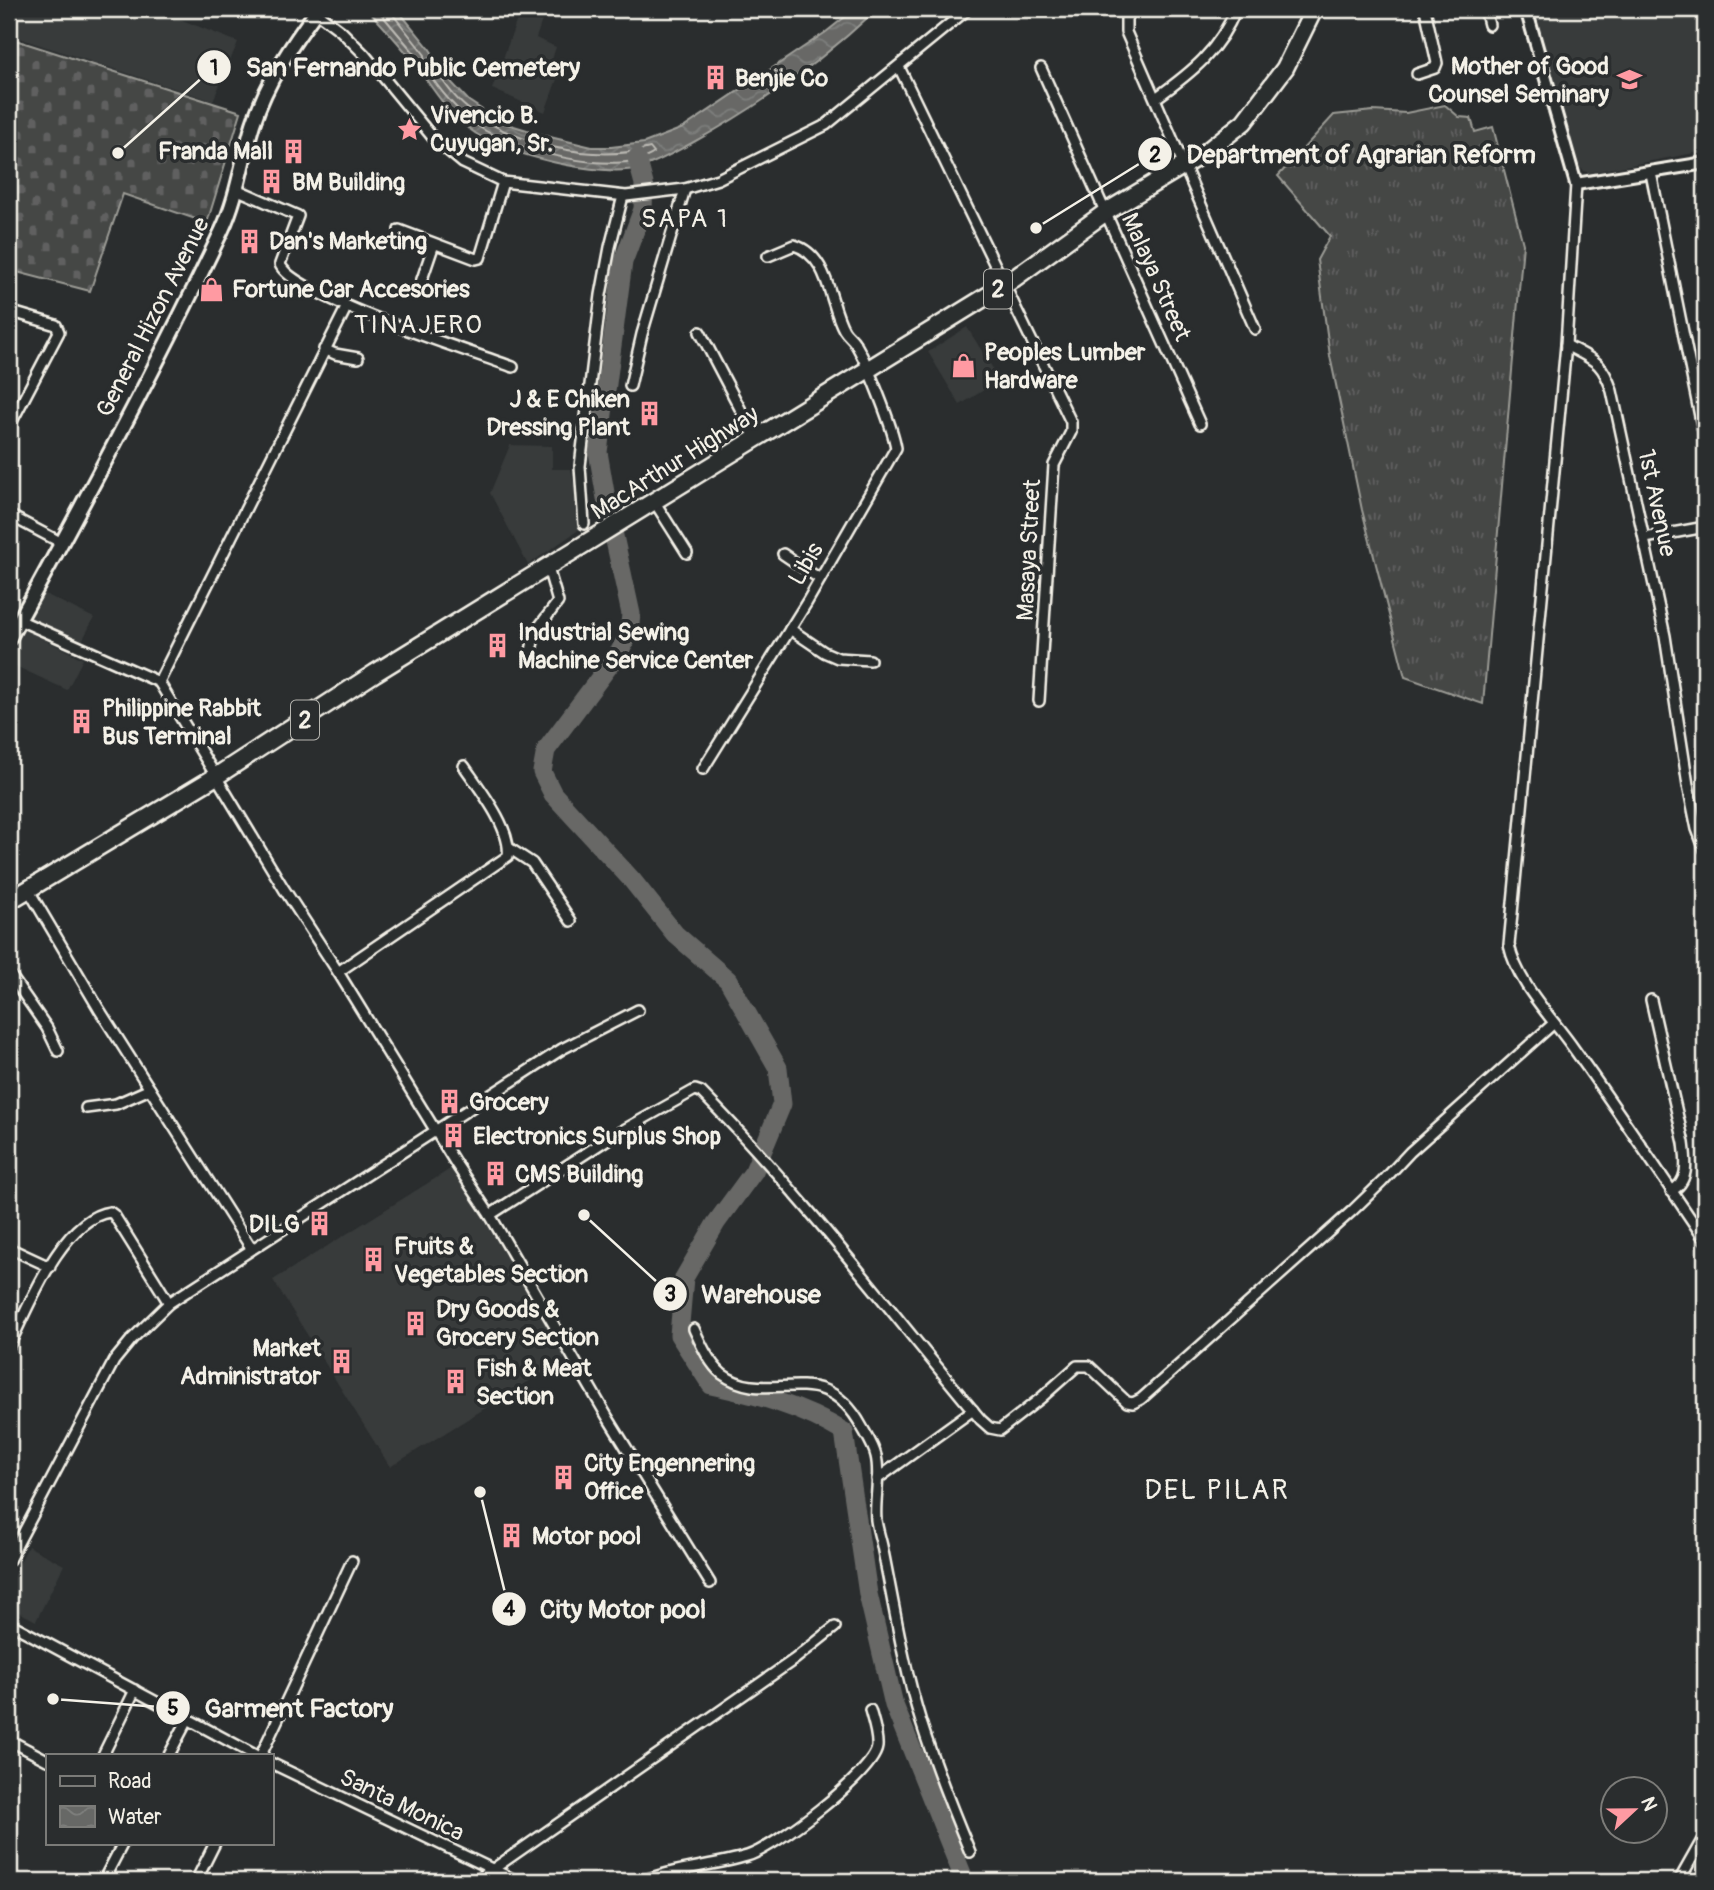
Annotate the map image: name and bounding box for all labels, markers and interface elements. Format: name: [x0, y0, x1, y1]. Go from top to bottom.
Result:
callout: San Fernando Public Cemetery: [197, 44, 594, 91]
text: San Fernando Public Cemetery: [246, 52, 581, 84]
place label: Mother of Good Counsel Seminary: [1428, 52, 1610, 109]
text: 1: [210, 55, 218, 82]
building icon: Benjie Co: [701, 64, 729, 92]
place label: Benjie Co: [735, 64, 828, 93]
school or university icon: Mother of Good Counsel Seminary: [1615, 66, 1643, 94]
place label: Vivencio B. Cuyugan, Sr.: [430, 101, 553, 158]
place icon: Vivencio B. Cuyugan, Sr.: [396, 115, 424, 143]
callout: Department of Agrarian Reform: [1137, 131, 1550, 178]
place label: Franda Mall: [158, 137, 273, 166]
building icon: Franda Mall: [279, 137, 307, 165]
text: Department of Agrarian Reform: [1186, 139, 1536, 171]
text: 2: [1149, 142, 1161, 169]
building icon: BM Building: [258, 168, 286, 196]
place label: BM Building: [292, 168, 405, 197]
district label: SAPA 1: [641, 203, 729, 235]
street label: Malaya Street: [1115, 209, 1197, 346]
street label: General Hizon Avenue: [90, 212, 216, 422]
building icon: Dan's Marketing: [235, 227, 263, 255]
place label: Dan's Marketing: [269, 227, 427, 256]
road number: 2: [984, 270, 1012, 308]
shop icon: Fortune Car Accesories: [198, 275, 226, 303]
place label: Fortune Car Accesories: [232, 275, 470, 304]
district label: TINAJERO: [354, 309, 484, 341]
place label: Peoples Lumber Hardware: [984, 338, 1146, 395]
shop icon: Peoples Lumber Hardware: [950, 352, 978, 380]
place label: J & E Chiken Dressing Plant: [486, 385, 631, 442]
building icon: J & E Chiken Dressing Plant: [636, 399, 664, 427]
street label: MacArthur Highway: [586, 400, 764, 526]
street label: 1st Avenue: [1632, 447, 1683, 559]
street label: Masaya Street: [1011, 478, 1047, 622]
street label: Libis: [782, 537, 830, 591]
place label: Industrial Sewing Machine Service Center: [518, 618, 753, 675]
building icon: Industrial Sewing Machine Service Center: [484, 632, 512, 660]
place label: Philippine Rabbit Bus Terminal: [102, 694, 262, 751]
road number: 2: [291, 700, 319, 740]
building icon: Philippine Rabbit Bus Terminal: [68, 708, 96, 736]
building icon: Grocery: [435, 1088, 463, 1116]
place label: Grocery: [469, 1088, 549, 1117]
building icon: Electronics Surplus Shop: [439, 1122, 467, 1150]
place label: Electronics Surplus Shop: [473, 1122, 721, 1151]
building icon: CMS Building: [481, 1160, 509, 1188]
place label: CMS Building: [515, 1160, 643, 1189]
place label: DILG: [249, 1210, 300, 1239]
building icon: DILG: [306, 1210, 334, 1238]
place label: Fruits & Vegetables Section: [394, 1232, 588, 1289]
building icon: Fruits & Vegetables Section: [360, 1246, 388, 1274]
callout: Warehouse: [652, 1270, 835, 1317]
text: Warehouse: [701, 1279, 822, 1311]
text: 3: [664, 1281, 676, 1308]
place label: Dry Goods & Grocery Section: [436, 1295, 599, 1352]
building icon: Dry Goods & Grocery Section: [402, 1309, 430, 1337]
place label: Market Administrator: [180, 1334, 322, 1391]
building icon: Market Administrator: [327, 1348, 355, 1376]
place label: Fish & Meat Section: [476, 1354, 593, 1411]
building icon: Fish & Meat Section: [442, 1368, 470, 1396]
place label: City Engennering Office: [584, 1449, 755, 1506]
building icon: City Engennering Office: [550, 1463, 578, 1491]
district label: DEL PILAR: [1144, 1473, 1290, 1508]
building icon: Motor pool: [498, 1522, 526, 1550]
place label: Motor pool: [532, 1522, 641, 1551]
callout: City Motor pool: [491, 1585, 721, 1632]
text: City Motor pool: [540, 1594, 706, 1626]
text: 4: [503, 1596, 516, 1623]
callout: Garment Factory: [156, 1684, 408, 1731]
text: Garment Factory: [205, 1693, 394, 1725]
text: 5: [167, 1695, 179, 1722]
legend: [46, 1754, 273, 1844]
street label: Santa Monica: [335, 1762, 469, 1848]
text: Road: [108, 1768, 152, 1795]
north arrow: [1598, 1774, 1668, 1844]
text: N: [1635, 1794, 1662, 1815]
text: Water: [108, 1804, 162, 1831]

